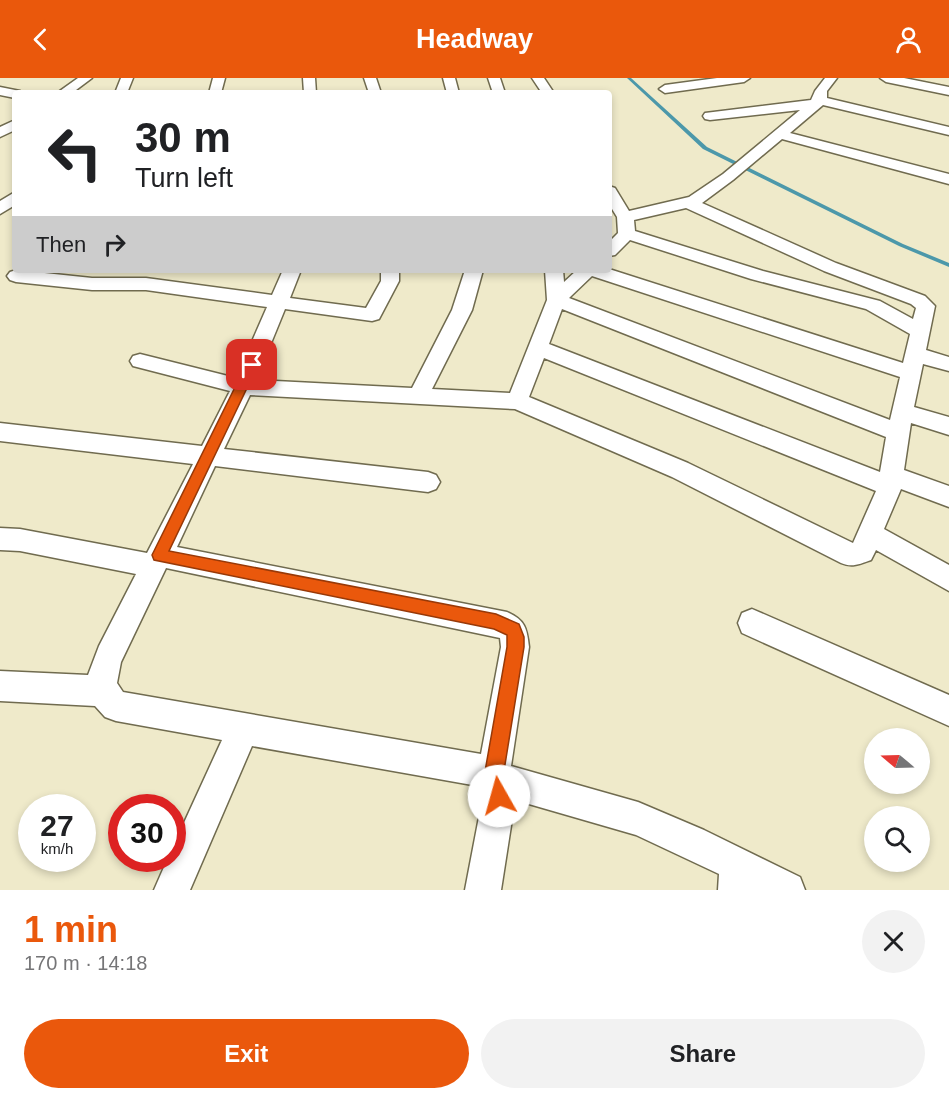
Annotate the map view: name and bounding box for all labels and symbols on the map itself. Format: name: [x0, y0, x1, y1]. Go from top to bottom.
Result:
pin: [226, 339, 277, 390]
north arrow: [864, 728, 930, 794]
position arrow: [467, 764, 531, 828]
speed limit sign: 30: [108, 794, 186, 872]

